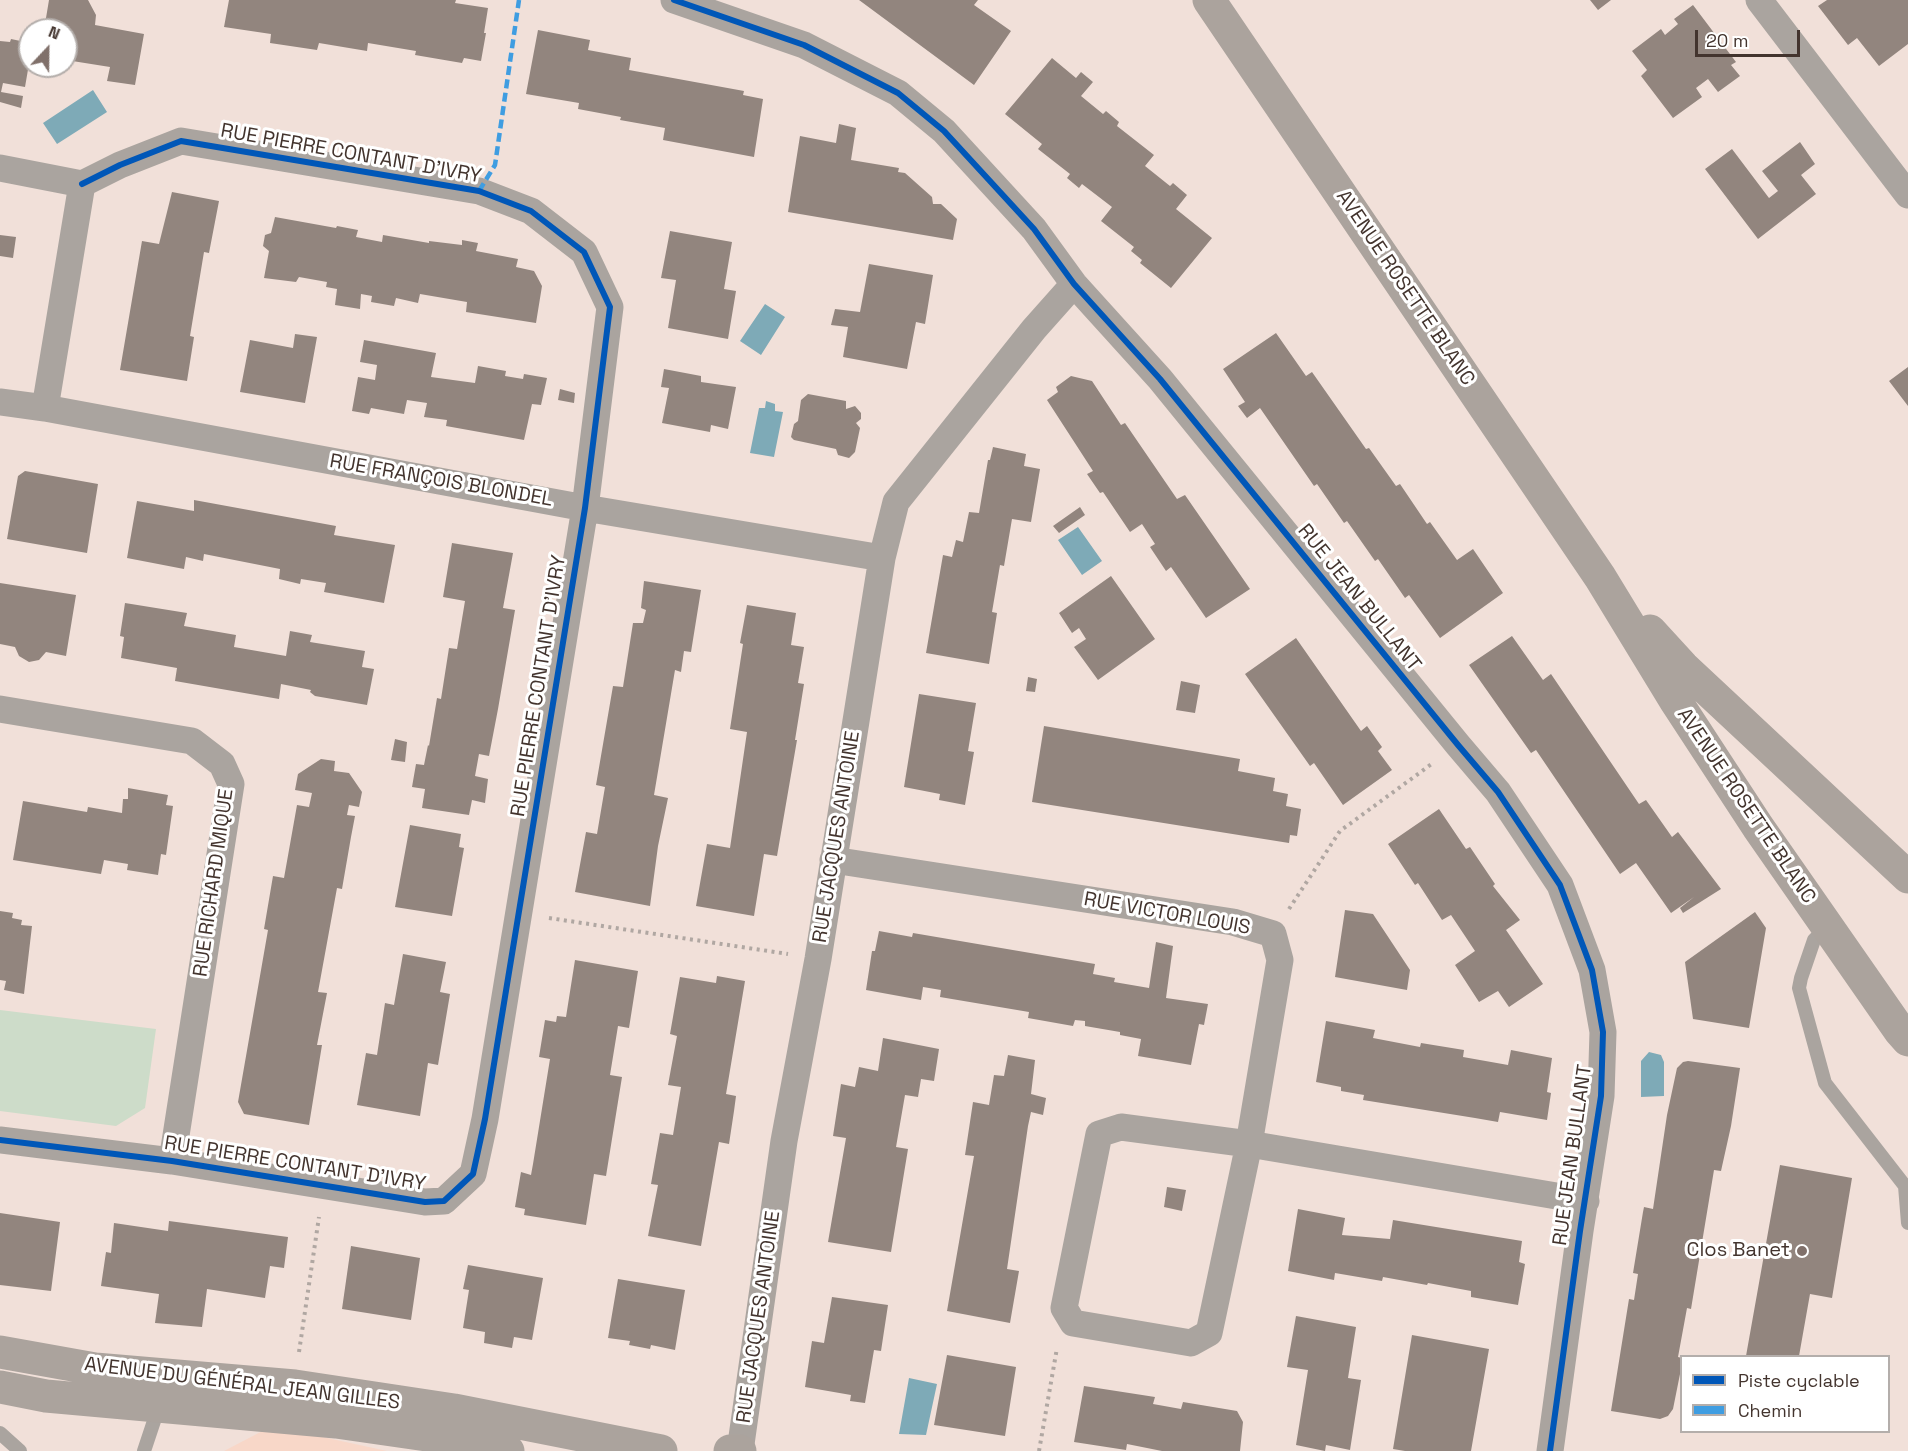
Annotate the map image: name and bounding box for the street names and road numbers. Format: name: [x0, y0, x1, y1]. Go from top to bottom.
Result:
street label: RUE PIERRE CONTANT D'IVRY: [219, 119, 483, 189]
street label: AVENUE ROSETTE BLANC: [1331, 186, 1479, 390]
street label: RUE FRANÇOIS BLONDEL: [328, 450, 554, 512]
street label: RUE JEAN BULLANT: [1292, 520, 1426, 676]
street label: RUE PIERRE CONTANT D'IVRY: [506, 553, 572, 819]
street label: AVENUE ROSETTE BLANC: [1672, 704, 1820, 908]
street label: RUE JACQUES ANTOINE: [808, 729, 866, 945]
street label: RUE RICHARD MIQUE: [189, 787, 239, 979]
street label: RUE VICTOR LOUIS: [1082, 888, 1252, 940]
street label: RUE JEAN BULLANT: [1548, 1063, 1598, 1247]
street label: RUE PIERRE CONTANT D'IVRY: [162, 1131, 428, 1197]
street label: RUE JACQUES ANTOINE: [732, 1209, 786, 1425]
street label: AVENUE DU GÉNÉRAL JEAN GILLES: [83, 1353, 401, 1415]

